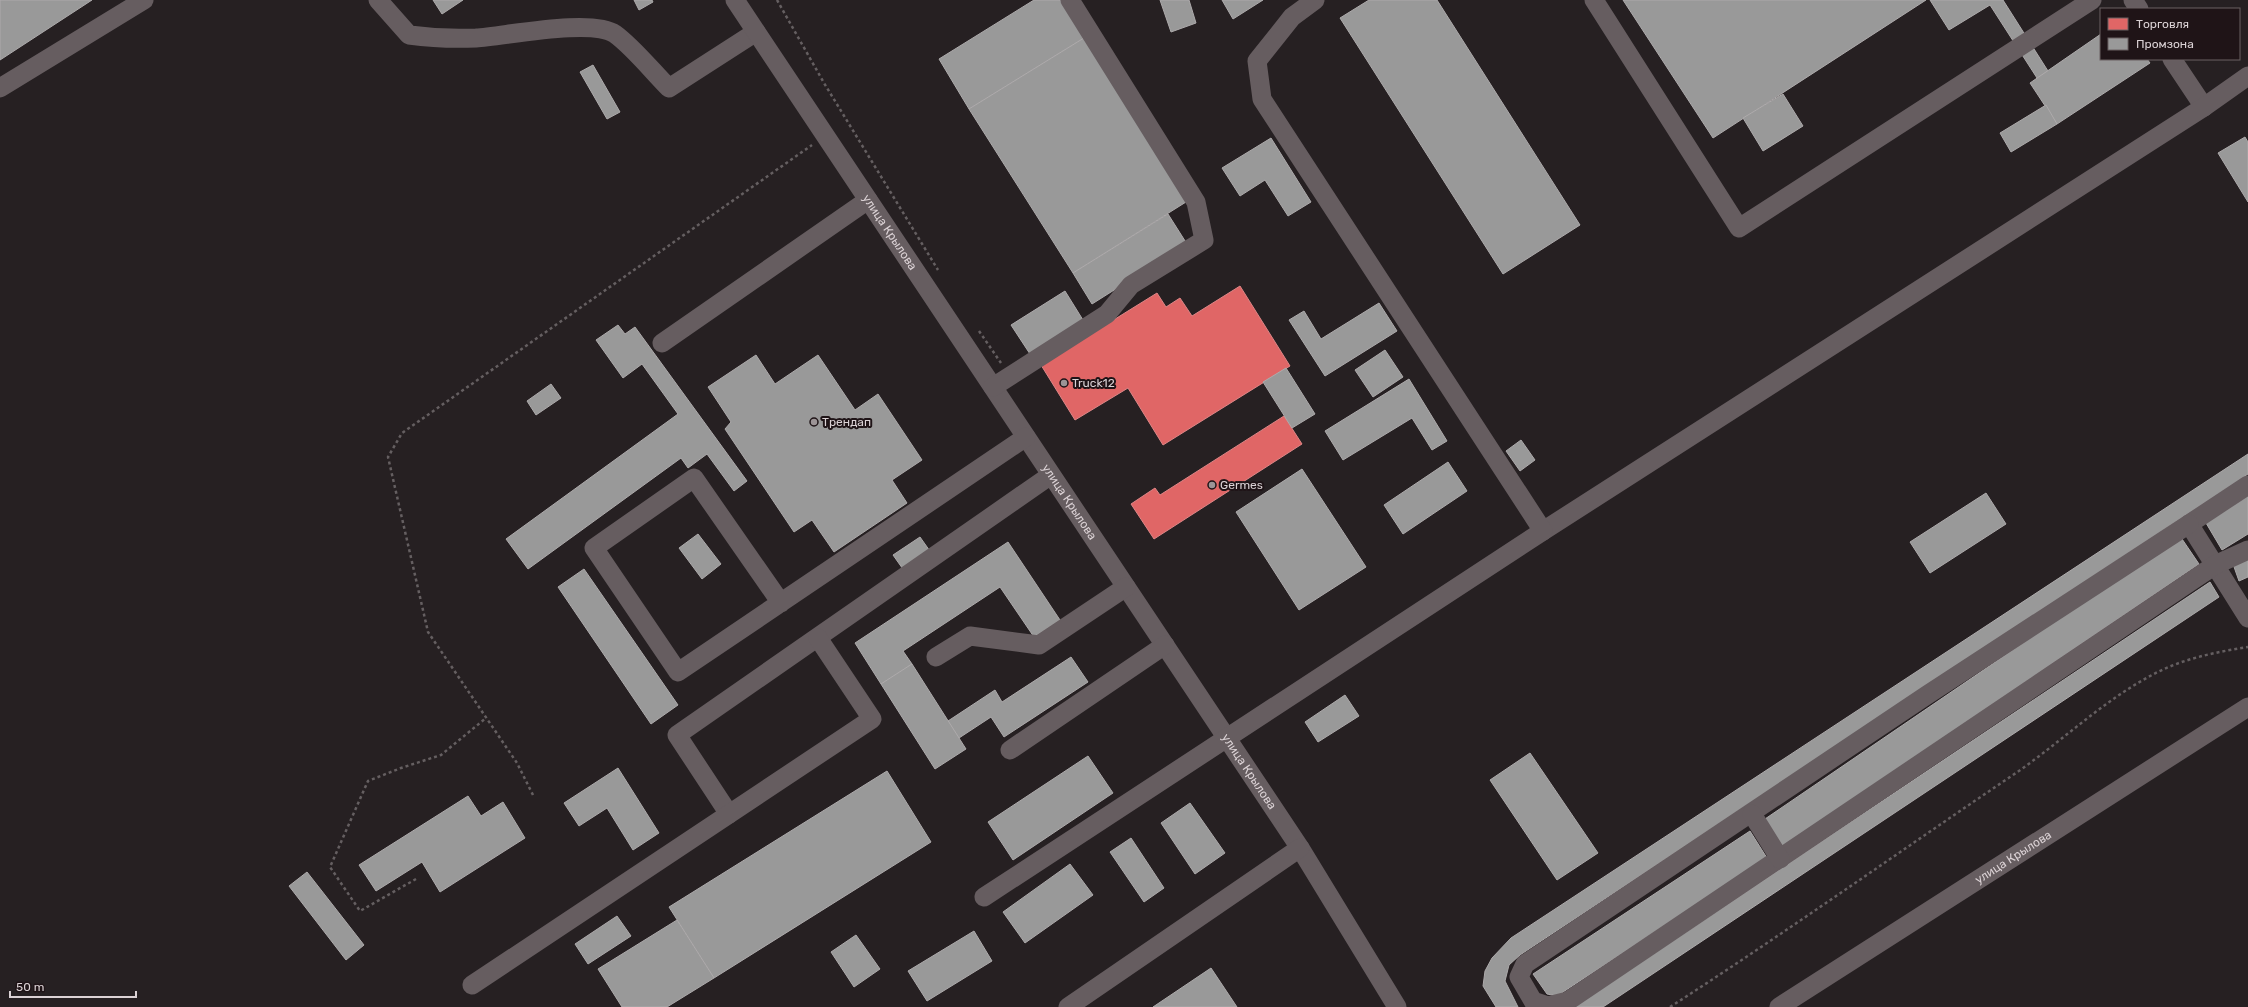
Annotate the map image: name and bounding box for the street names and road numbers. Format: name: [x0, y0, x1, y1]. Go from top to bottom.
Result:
street label: улица Крылова: [859, 192, 920, 273]
street label: улица Крылова: [1039, 461, 1100, 542]
street label: улица Крылова: [1219, 731, 1279, 812]
street label: улица Крылова: [1972, 828, 2054, 887]

